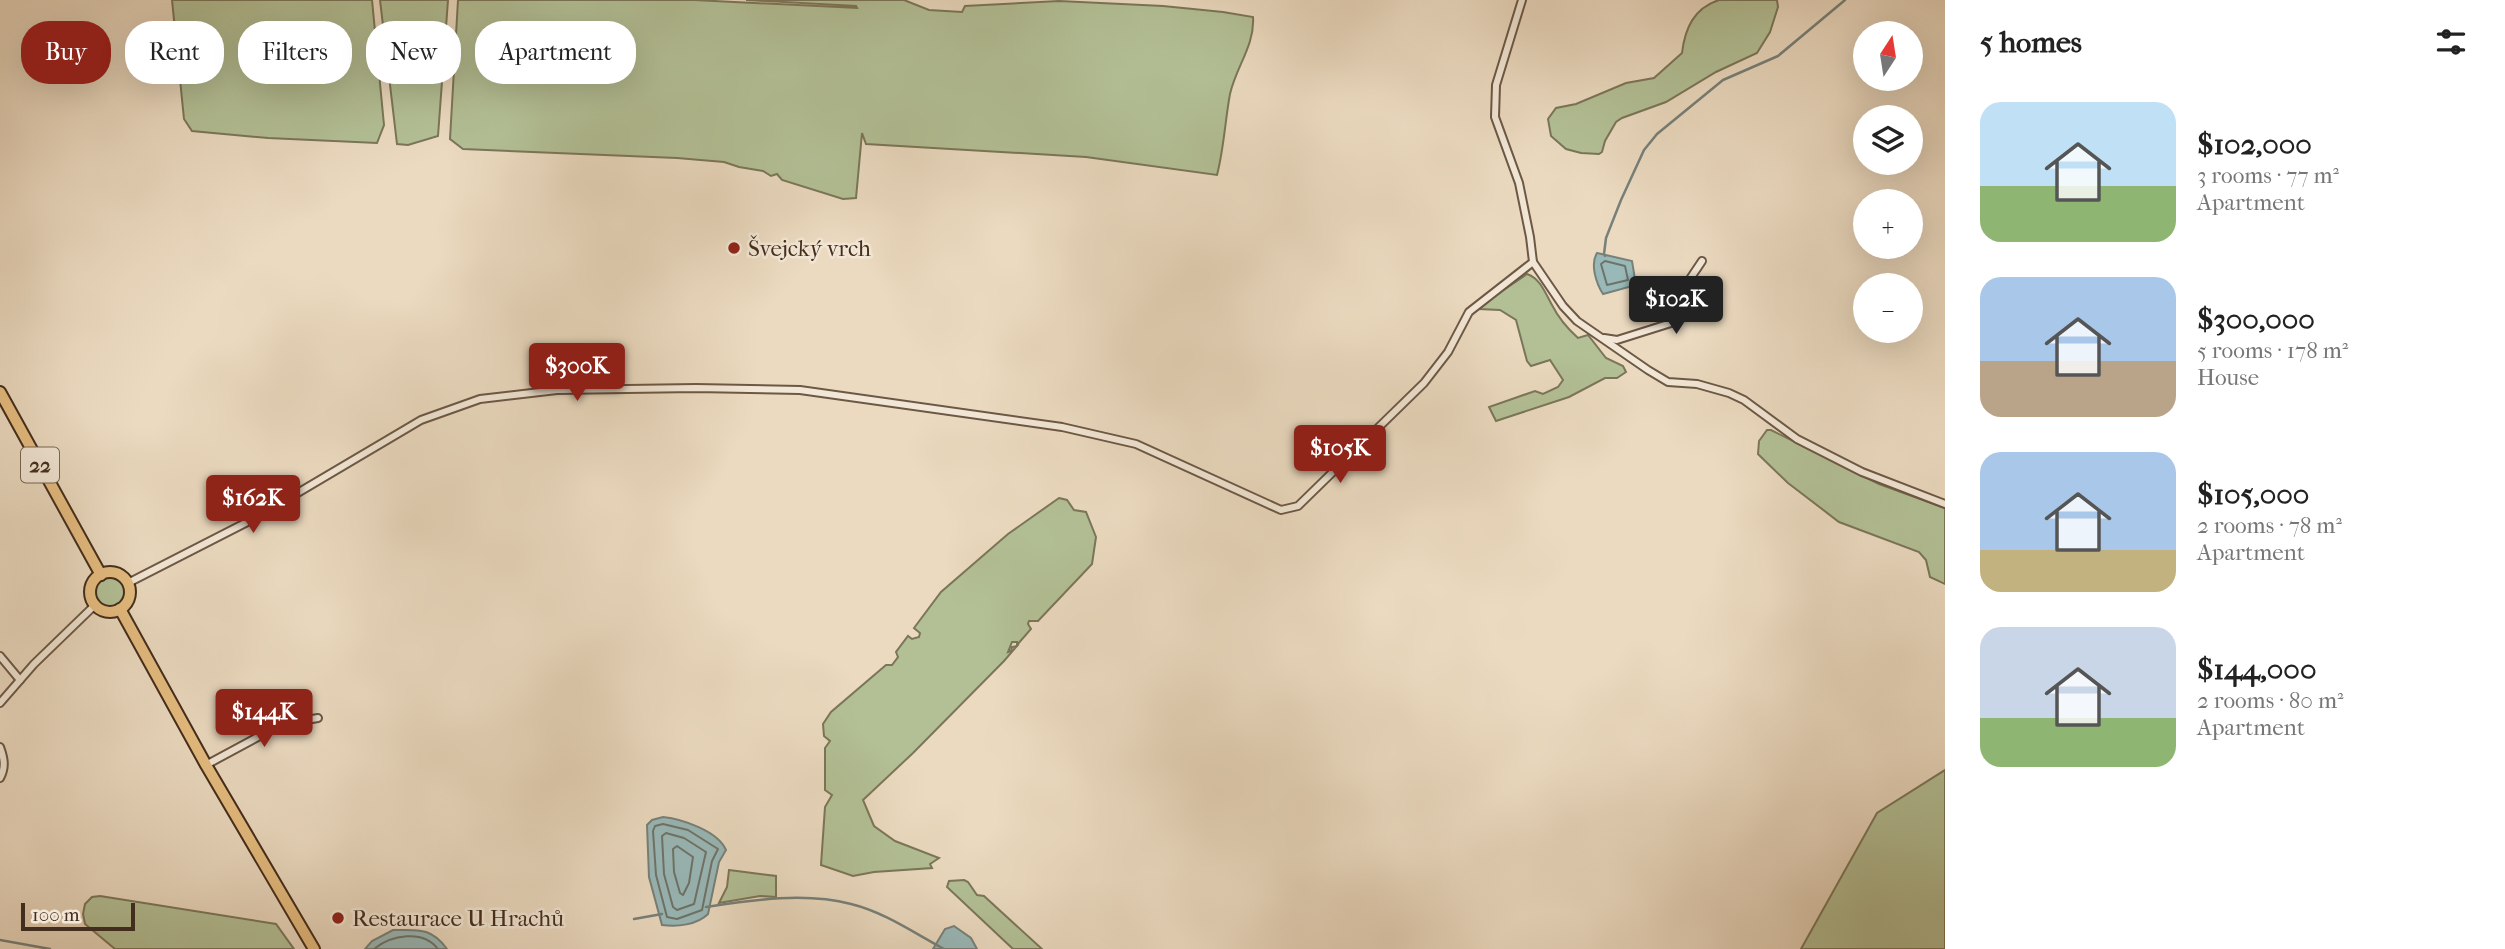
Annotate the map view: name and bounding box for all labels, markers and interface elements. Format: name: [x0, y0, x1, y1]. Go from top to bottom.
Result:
chip: Buy: [21, 21, 111, 84]
chip: Rent: [125, 21, 224, 84]
chip: Filters: [238, 21, 352, 84]
chip: New: [366, 21, 461, 84]
chip: Apartment: [475, 21, 636, 84]
north arrow: [1853, 21, 1923, 91]
map controls: [1853, 21, 1923, 343]
icon: filters: [2432, 23, 2470, 61]
text: 5 homes: [1980, 25, 2082, 60]
button: layers: [1853, 105, 1923, 175]
text: $102,000: [2197, 127, 2312, 162]
icon: home: [2036, 130, 2120, 214]
text: 3 rooms · 77 m²: [2197, 162, 2339, 189]
button: +: [1853, 189, 1923, 259]
text: Apartment: [2197, 189, 2305, 216]
place label: Švejcký vrch: [748, 235, 871, 262]
marker: Švejcký vrch: [726, 240, 742, 256]
button: −: [1853, 273, 1923, 343]
pin: $102K: [1627, 276, 1725, 336]
text: $102K: [1645, 285, 1707, 312]
text: $300,000: [2197, 302, 2315, 337]
icon: home: [2036, 305, 2120, 389]
text: 5 rooms · 178 m²: [2197, 337, 2348, 364]
pin: $300K: [528, 344, 626, 403]
text: $300K: [545, 352, 609, 379]
text: House: [2197, 364, 2259, 391]
pin: $105K: [1291, 426, 1389, 485]
text: $105K: [1310, 434, 1370, 461]
road number: 22: [21, 448, 59, 482]
pin: $162K: [204, 476, 302, 535]
text: $105,000: [2197, 477, 2309, 512]
icon: home: [2036, 480, 2120, 564]
text: $162K: [222, 484, 284, 511]
text: 2 rooms · 78 m²: [2197, 512, 2342, 539]
text: Apartment: [2197, 539, 2305, 566]
text: $144,000: [2197, 652, 2316, 687]
icon: home: [2036, 655, 2120, 739]
text: 2 rooms · 80 m²: [2197, 687, 2344, 714]
pin: $144K: [215, 690, 313, 749]
text: $144K: [232, 698, 296, 725]
text: Apartment: [2197, 714, 2305, 741]
scale bar: [21, 900, 135, 932]
text: 100 m: [32, 904, 80, 926]
place label: Restaurace U Hrachů: [352, 905, 564, 932]
marker: Restaurace U Hrachů: [330, 910, 346, 926]

